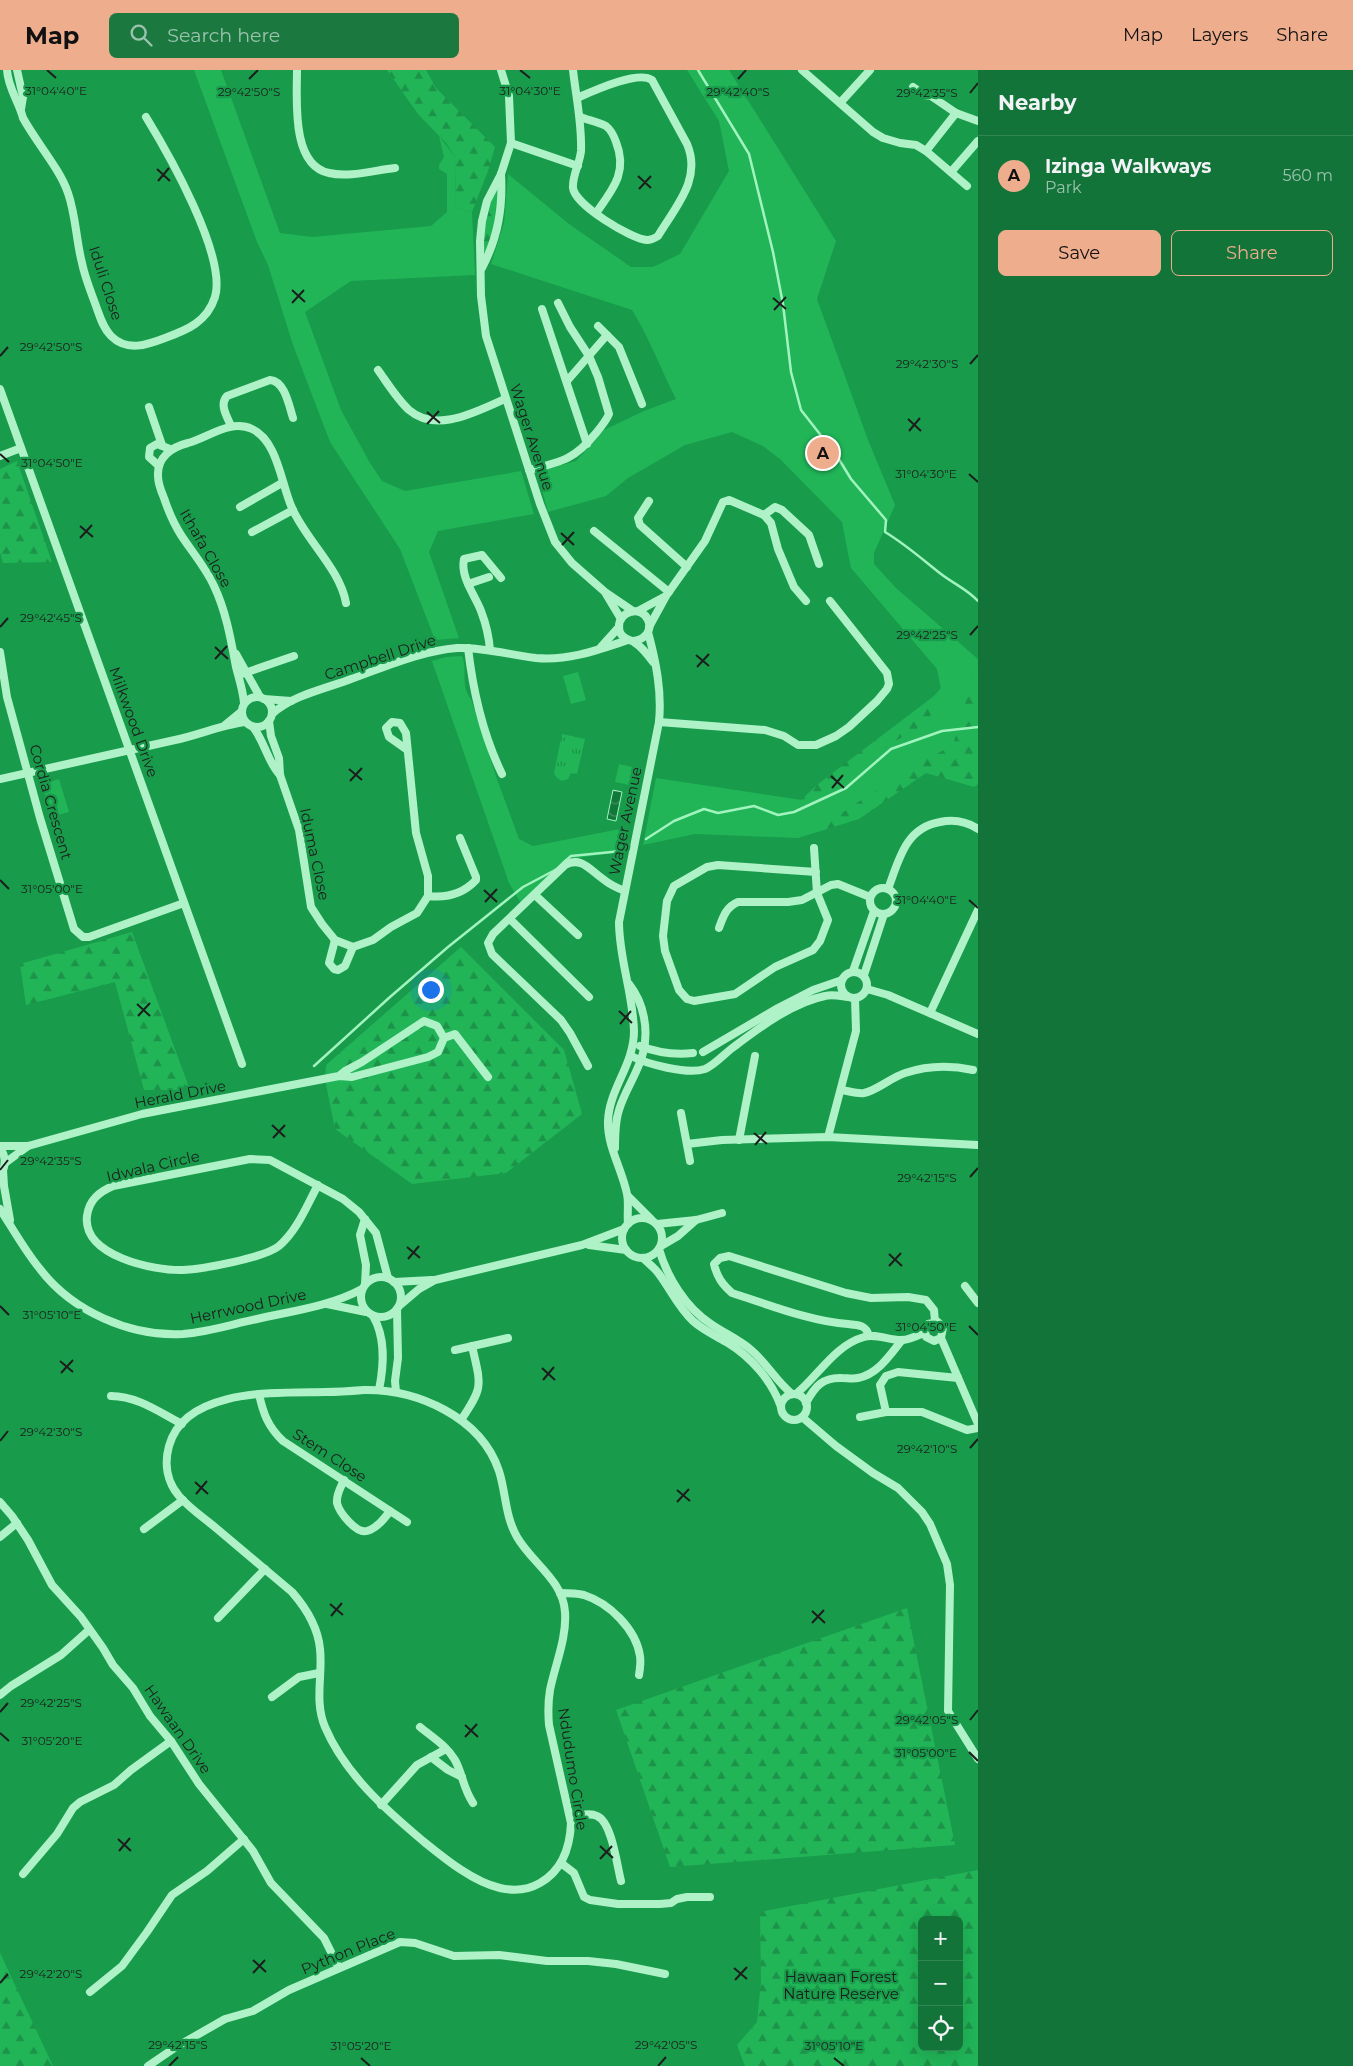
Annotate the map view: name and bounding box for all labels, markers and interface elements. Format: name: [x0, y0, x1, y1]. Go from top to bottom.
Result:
search box: [109, 13, 459, 58]
text: Map: [25, 21, 79, 50]
icon: search: [127, 21, 155, 49]
text: Search here: [167, 24, 280, 47]
text: Map: [1123, 24, 1163, 46]
text: Layers: [1191, 24, 1248, 46]
text: Share: [1276, 24, 1328, 46]
text: 31°04'40"E: [25, 83, 87, 98]
text: 31°04'30"E: [499, 83, 561, 98]
text: 29°42'50"S: [218, 84, 280, 99]
text: 29°42'40"S: [706, 84, 770, 99]
text: 29°42'35"S: [896, 85, 958, 100]
text: Nearby: [998, 90, 1077, 115]
text: Izinga Walkways: [1045, 155, 1211, 178]
text: A: [1008, 166, 1020, 185]
text: 560 m: [1282, 166, 1333, 185]
text: Park: [1045, 178, 1082, 197]
button: Save: [998, 230, 1161, 276]
button: Share: [1171, 230, 1333, 276]
street label: Iduli Close: [85, 243, 127, 323]
text: 29°42'50"S: [20, 339, 82, 354]
text: 29°42'30"S: [896, 356, 958, 371]
street label: Wager Avenue: [506, 381, 558, 493]
pin: A: [807, 434, 839, 472]
text: 31°04'50"E: [21, 455, 83, 470]
text: 31°04'30"E: [895, 466, 957, 481]
street label: Ithafa Close: [176, 505, 236, 591]
text: 29°42'45"S: [20, 610, 82, 625]
text: 29°42'25"S: [896, 627, 958, 642]
street label: Campbell Drive: [322, 630, 438, 684]
street label: Milkwood Drive: [105, 664, 163, 780]
street label: Cordia Crescent: [25, 742, 77, 862]
street label: Wager Avenue: [604, 765, 646, 877]
street label: Iduma Close: [296, 806, 334, 902]
text: 31°05'00"E: [21, 881, 83, 896]
text: 31°04'40"E: [895, 892, 957, 907]
your location: [418, 977, 444, 1003]
street label: Herald Drive: [133, 1076, 227, 1112]
street label: Idwala Circle: [104, 1146, 202, 1186]
text: 29°42'35"S: [20, 1153, 82, 1168]
text: 29°42'15"S: [897, 1170, 957, 1185]
street label: Herrwood Drive: [188, 1284, 308, 1328]
text: 31°05'10"E: [23, 1307, 81, 1322]
text: 31°04'50"E: [895, 1319, 957, 1334]
text: 29°42'30"S: [20, 1424, 82, 1439]
street label: Stem Close: [289, 1424, 371, 1486]
text: 29°42'10"S: [897, 1441, 957, 1456]
street label: Hawaan Drive: [140, 1681, 216, 1777]
text: 29°42'25"S: [20, 1695, 82, 1710]
street label: Ndudumo Circle: [554, 1706, 592, 1832]
text: 29°42'05"S: [896, 1712, 958, 1727]
text: 31°05'20"E: [22, 1733, 82, 1748]
text: 31°05'00"E: [895, 1745, 957, 1760]
map controls: [918, 1916, 963, 2051]
button: +: [918, 1916, 963, 1961]
street label: Python Place: [298, 1924, 398, 1978]
button: −: [918, 1961, 963, 2006]
text: 29°42'20"S: [20, 1966, 82, 1981]
park label: Hawaan Forest Nature Reserve: [783, 1967, 899, 2003]
button: locate: [918, 2006, 963, 2051]
text: 29°42'15"S: [148, 2037, 208, 2052]
text: 29°42'05"S: [635, 2037, 697, 2052]
text: 31°05'20"E: [331, 2038, 391, 2053]
text: 31°05'10"E: [805, 2038, 863, 2053]

